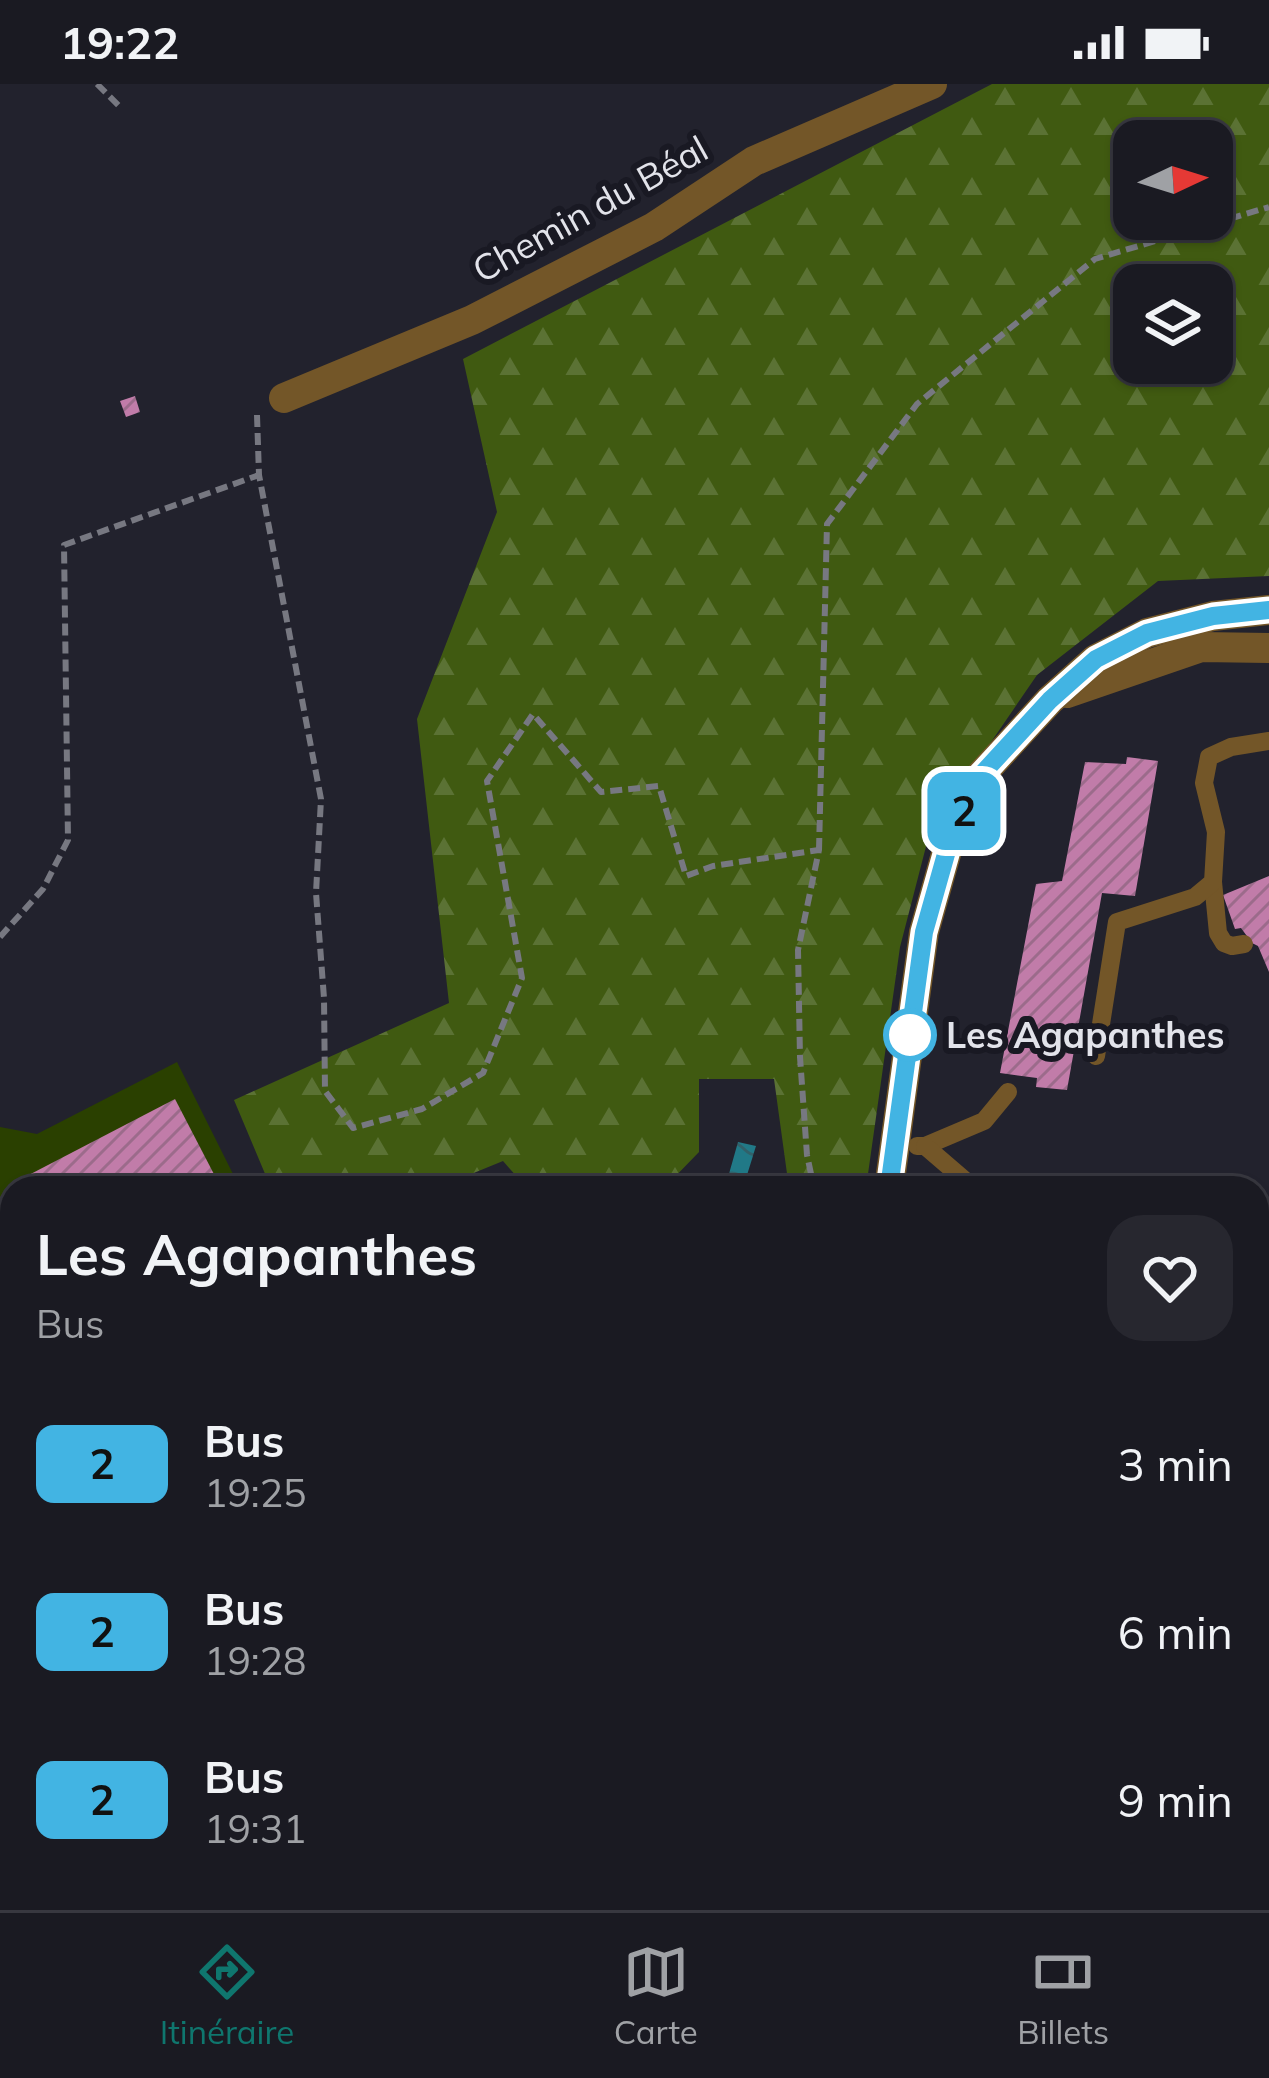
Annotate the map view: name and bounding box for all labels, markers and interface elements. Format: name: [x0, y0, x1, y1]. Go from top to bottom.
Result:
text: 19:22: [60, 14, 179, 70]
north arrow: [1113, 120, 1233, 240]
map controls: [1113, 120, 1233, 384]
street label: Chemin du Béal: [464, 125, 715, 292]
button: layers: [1113, 264, 1233, 384]
line badge: 2: [925, 772, 1003, 850]
text: 2: [951, 784, 977, 837]
marker: Les Agapanthes: [885, 1010, 935, 1060]
place label: Les Agapanthes: [946, 1012, 1225, 1057]
button: heart: [1107, 1215, 1233, 1341]
text: Les Agapanthes: [36, 1218, 477, 1289]
text: Bus: [36, 1299, 104, 1348]
text: Bus: [204, 1412, 284, 1468]
text: 3 min: [1118, 1436, 1233, 1492]
text: 2: [89, 1437, 115, 1490]
text: 19:25: [204, 1468, 307, 1517]
text: Bus: [204, 1580, 284, 1636]
text: 6 min: [1118, 1604, 1233, 1660]
text: 2: [89, 1605, 115, 1658]
text: 19:28: [204, 1636, 307, 1685]
text: Bus: [204, 1748, 284, 1804]
text: 9 min: [1118, 1772, 1233, 1828]
text: 2: [89, 1773, 115, 1826]
text: 19:31: [204, 1804, 307, 1853]
tab: Itinéraire: [160, 1939, 294, 2052]
tab: Carte: [614, 1939, 698, 2052]
tab: Billets: [1017, 1939, 1109, 2052]

